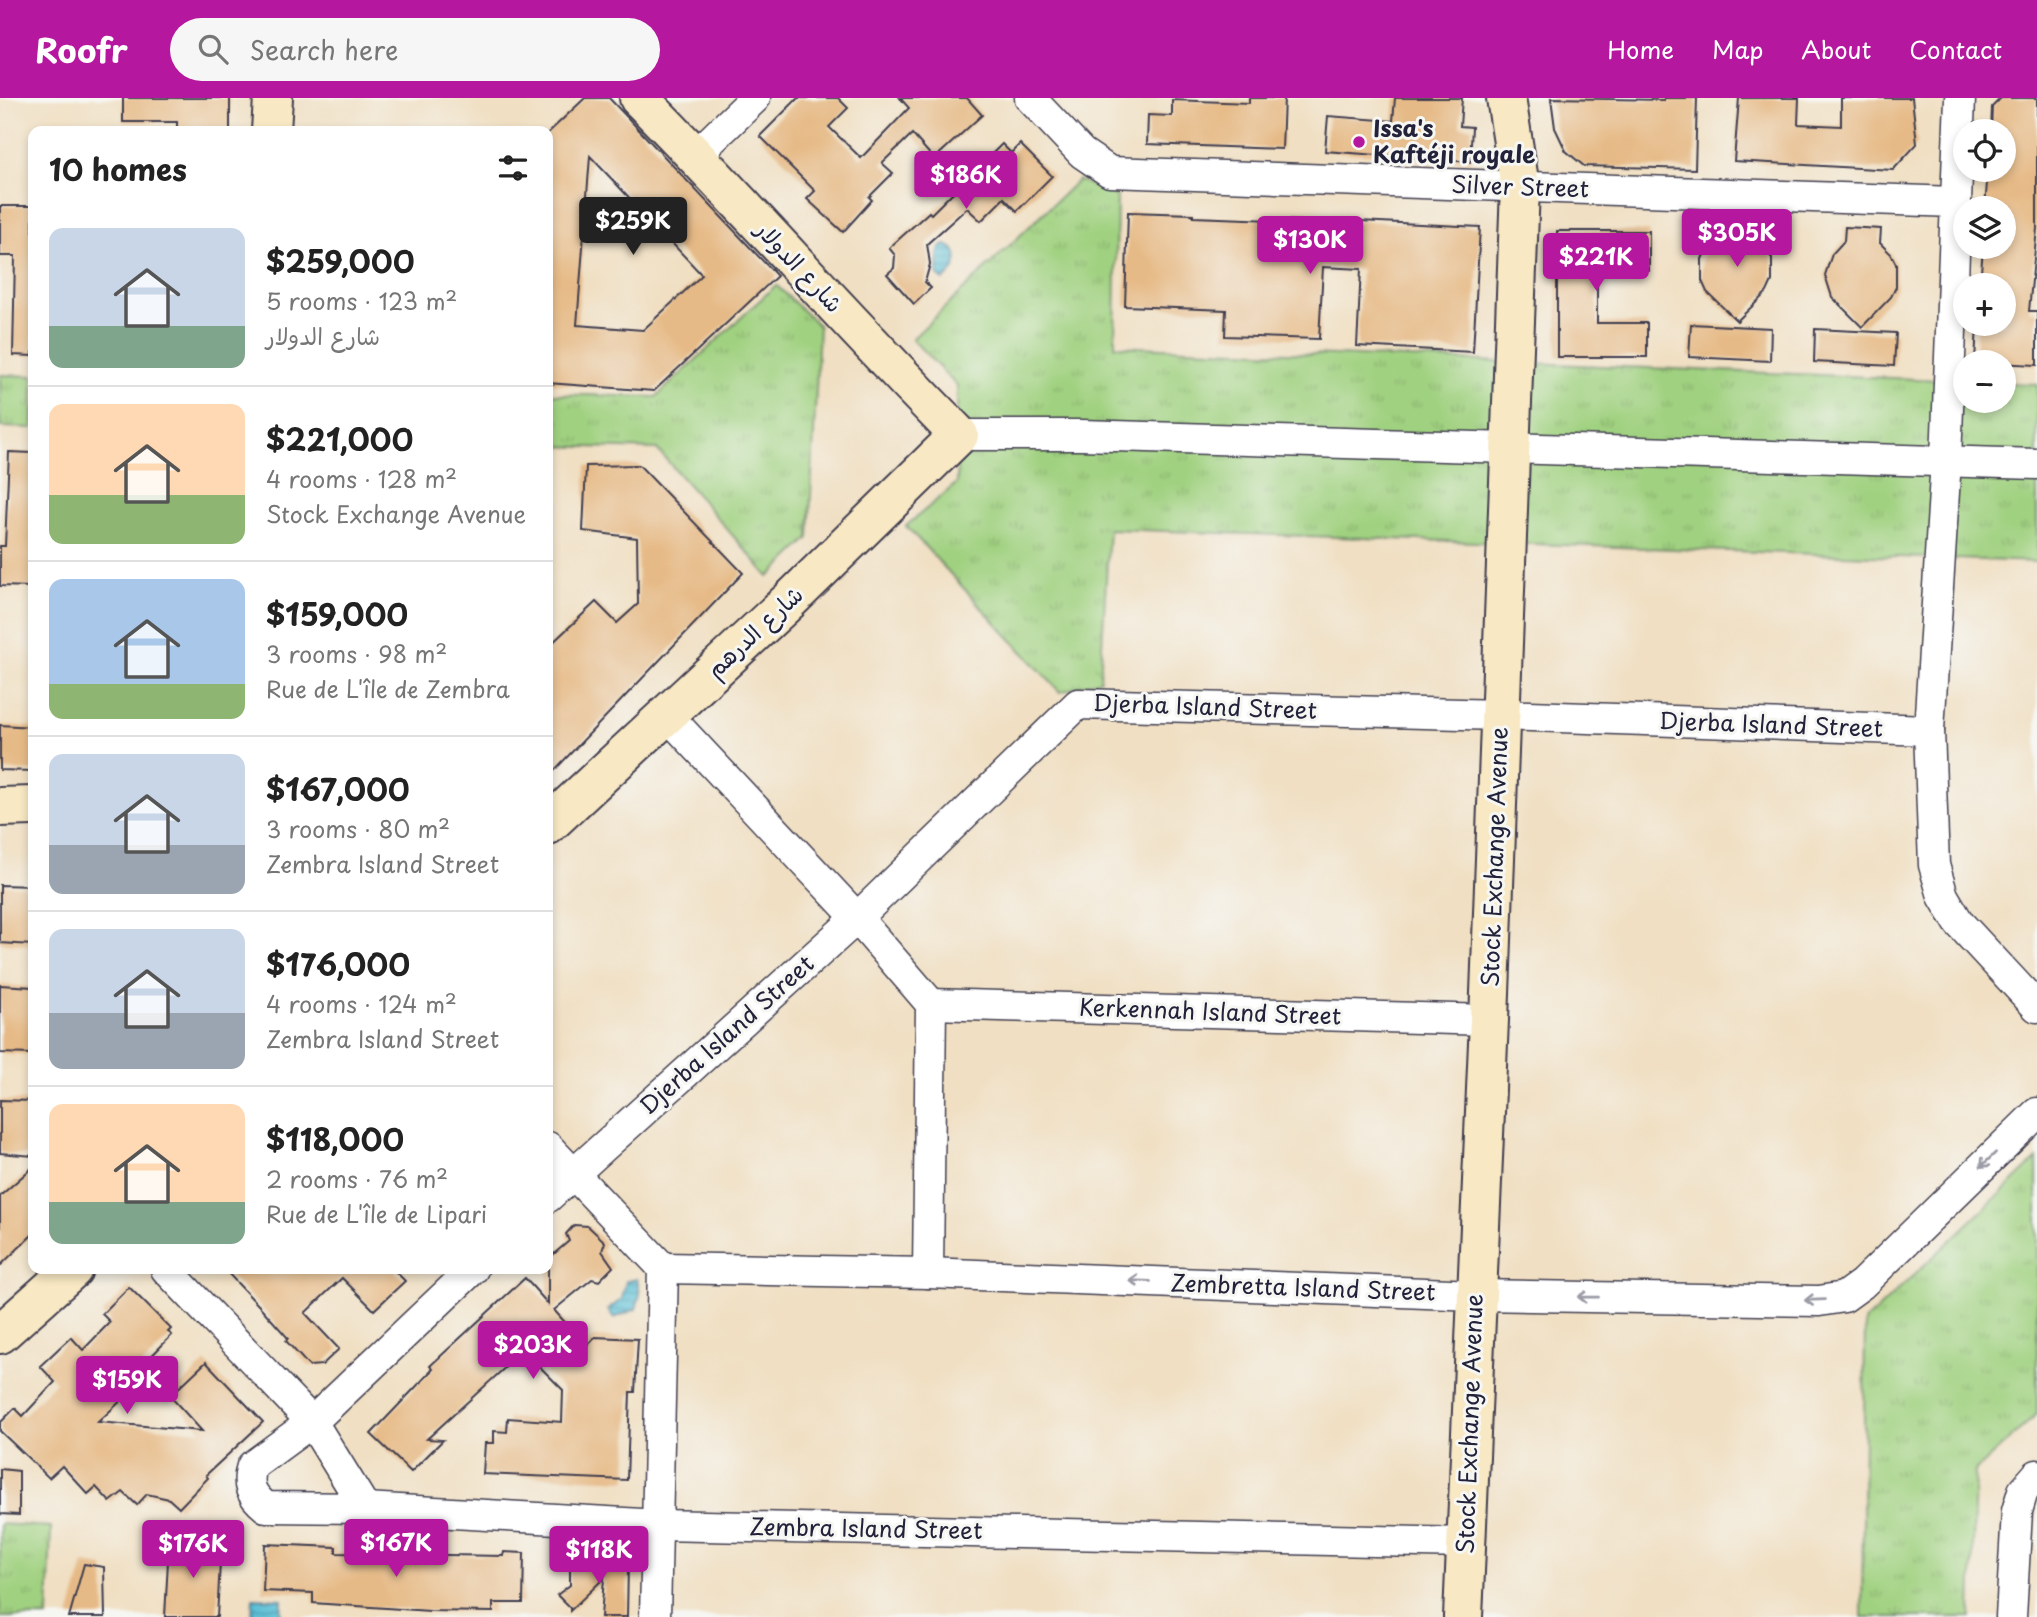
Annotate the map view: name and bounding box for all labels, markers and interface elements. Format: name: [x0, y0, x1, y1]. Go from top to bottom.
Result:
search box: [170, 18, 660, 81]
text: Roofr: [35, 24, 128, 74]
icon: search: [194, 30, 232, 68]
text: Search here: [250, 30, 398, 69]
text: Home: [1607, 31, 1674, 67]
text: Map: [1712, 31, 1763, 67]
text: About: [1801, 31, 1871, 67]
text: Contact: [1909, 31, 2002, 67]
place label: Issa's Kaftéji royale: [1373, 110, 1535, 171]
map controls: [1953, 119, 2016, 413]
button: locate: [1953, 119, 2016, 182]
marker: Issa's Kaftéji royale: [1351, 134, 1367, 150]
text: 10 homes: [49, 146, 187, 191]
icon: filters: [494, 149, 532, 187]
pin: $186K: [917, 152, 1015, 211]
text: $186K: [930, 156, 1002, 191]
street label: Silver Street: [1451, 166, 1589, 205]
button: layers: [1953, 196, 2016, 259]
pin: $259K: [584, 198, 682, 257]
text: $259K: [595, 202, 671, 237]
pin: $305K: [1688, 209, 1786, 269]
street label: شارع الدولار: [747, 211, 852, 320]
text: $305K: [1698, 214, 1776, 249]
pin: $130K: [1261, 216, 1359, 276]
text: $130K: [1273, 221, 1347, 256]
pin: $221K: [1547, 234, 1645, 293]
text: $259,000: [266, 238, 415, 283]
text: $221K: [1559, 238, 1633, 273]
icon: home: [105, 256, 189, 340]
button: +: [1953, 273, 2016, 336]
text: 5 rooms · 123 m²: [266, 283, 457, 318]
text: شارع الدولار: [266, 318, 380, 353]
button: −: [1953, 350, 2016, 413]
text: $221,000: [266, 416, 413, 461]
icon: home: [105, 432, 189, 516]
text: 4 rooms · 128 m²: [266, 461, 457, 496]
text: Stock Exchange Avenue: [266, 496, 526, 531]
street label: شارع الدرهم: [698, 577, 812, 687]
text: $159,000: [266, 591, 408, 636]
icon: home: [105, 607, 189, 691]
text: 3 rooms · 98 m²: [266, 636, 447, 671]
text: Rue de L'île de Zembra: [266, 671, 510, 706]
street label: Djerba Island Street: [1092, 684, 1318, 727]
street label: Djerba Island Street: [1658, 702, 1884, 745]
street label: Stock Exchange Avenue: [1471, 726, 1516, 987]
text: $167,000: [266, 766, 410, 811]
icon: home: [105, 782, 189, 866]
text: 3 rooms · 80 m²: [266, 811, 450, 846]
text: Zembra Island Street: [266, 846, 499, 881]
text: $176,000: [266, 941, 410, 986]
street label: Djerba Island Street: [631, 946, 821, 1122]
icon: home: [105, 957, 189, 1041]
text: 4 rooms · 124 m²: [266, 986, 457, 1021]
street label: Kerkennah Island Street: [1078, 988, 1342, 1033]
text: Zembra Island Street: [266, 1021, 499, 1056]
text: $118,000: [266, 1116, 404, 1161]
icon: home: [105, 1132, 189, 1216]
one-way arrow: [1980, 1152, 1997, 1169]
text: 2 rooms · 76 m²: [266, 1161, 448, 1196]
text: Rue de L'île de Lipari: [266, 1196, 487, 1231]
street label: Zembretta Island Street: [1170, 1264, 1436, 1309]
one-way arrow: [1129, 1275, 1152, 1288]
one-way arrow: [1577, 1290, 1600, 1303]
street label: Stock Exchange Avenue: [1446, 1293, 1491, 1554]
one-way arrow: [1804, 1293, 1827, 1306]
pin: $203K: [484, 1322, 582, 1381]
text: $203K: [494, 1326, 572, 1361]
pin: $159K: [78, 1356, 176, 1416]
text: $159K: [92, 1361, 162, 1396]
street label: Zembra Island Street: [749, 1508, 983, 1547]
pin: $176K: [144, 1520, 242, 1580]
pin: $167K: [347, 1520, 445, 1579]
text: $167K: [360, 1524, 432, 1559]
text: $176K: [158, 1525, 228, 1560]
pin: $118K: [550, 1526, 648, 1586]
text: $118K: [565, 1531, 633, 1566]

